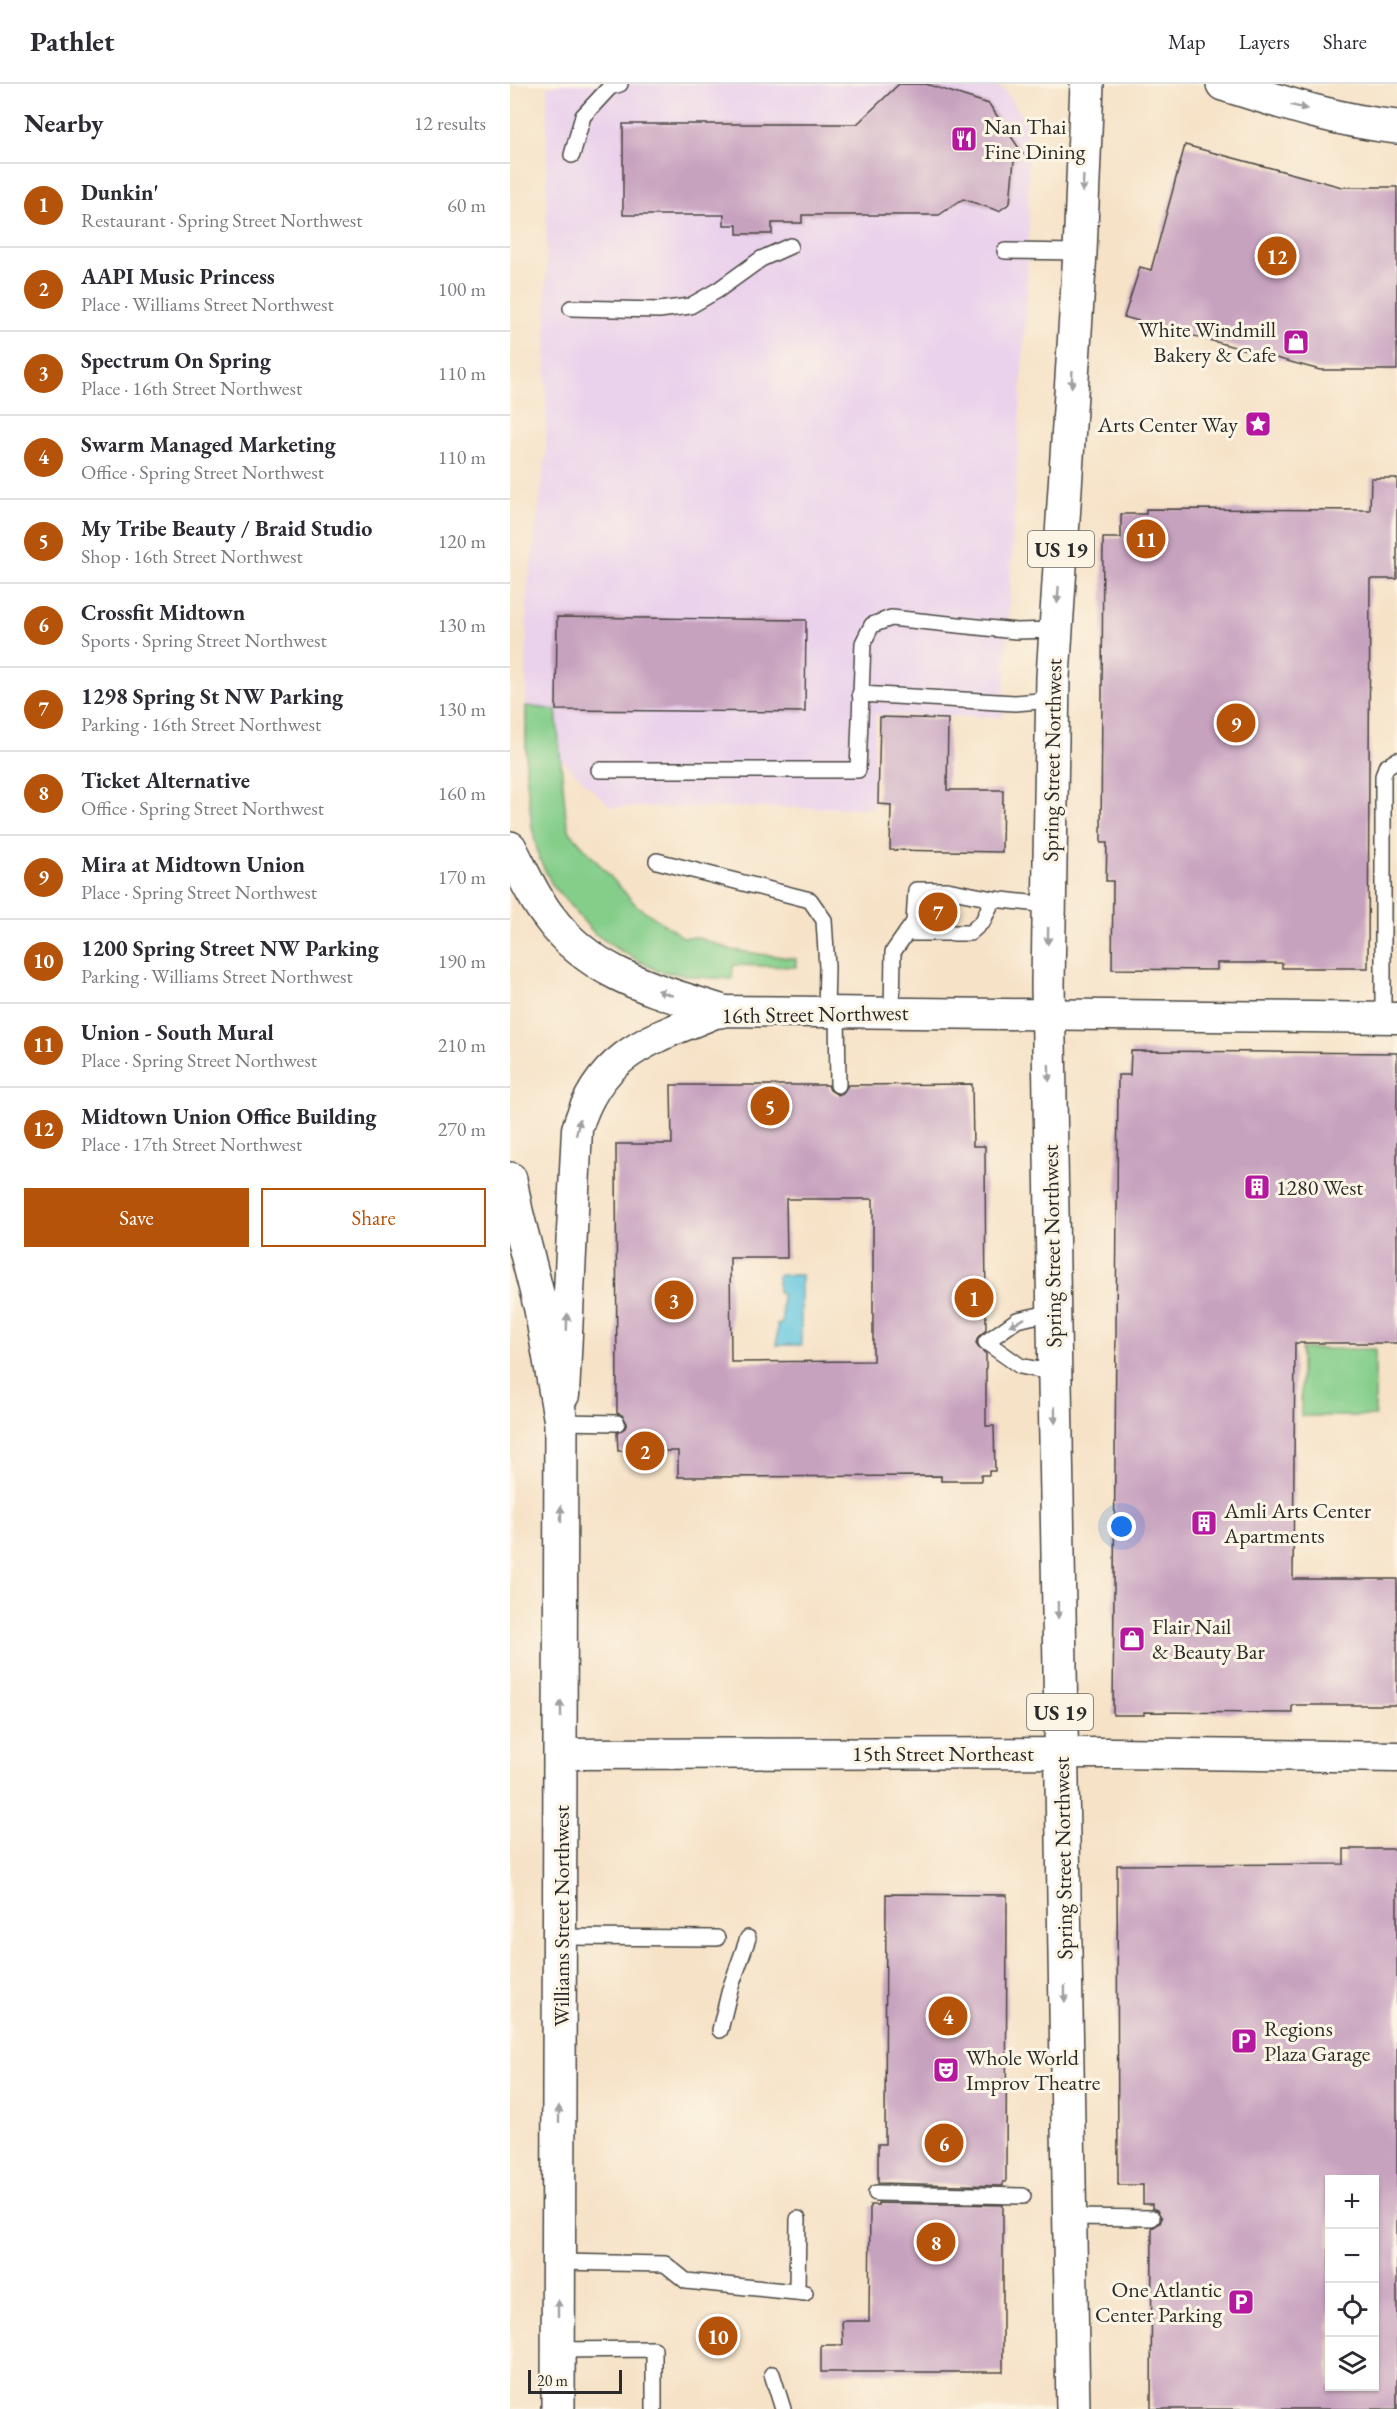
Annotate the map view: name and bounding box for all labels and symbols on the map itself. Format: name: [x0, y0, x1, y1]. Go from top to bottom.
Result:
one-way arrow: [1290, 102, 1308, 112]
place label: Nan Thai Fine Dining: [984, 112, 1086, 166]
restaurant icon: Nan Thai Fine Dining: [949, 124, 979, 154]
one-way arrow: [1078, 175, 1087, 194]
pin: 12: [1258, 234, 1296, 279]
place label: White Windmill Bakery & Cafe: [1138, 315, 1276, 369]
shop icon: White Windmill Bakery & Cafe: [1281, 327, 1311, 357]
one-way arrow: [1067, 370, 1076, 389]
place icon: Arts Center Way: [1243, 409, 1273, 439]
place label: Arts Center Way: [1097, 410, 1238, 439]
pin: 11: [1126, 516, 1166, 562]
road number: US 19: [1028, 531, 1094, 567]
one-way arrow: [1053, 585, 1063, 604]
street label: Spring Street Northwest: [1036, 658, 1068, 862]
pin: 9: [1216, 700, 1256, 746]
pin: 7: [918, 890, 958, 934]
one-way arrow: [1044, 927, 1053, 946]
one-way arrow: [656, 988, 674, 997]
street label: 16th Street Northwest: [721, 998, 909, 1030]
one-way arrow: [1044, 1064, 1053, 1083]
pin: 5: [750, 1084, 790, 1128]
one-way arrow: [574, 1118, 584, 1137]
street label: Spring Street Northwest: [1036, 1144, 1068, 1348]
building icon: 1280 West: [1242, 1172, 1272, 1202]
place label: 1280 West: [1276, 1173, 1363, 1202]
pin: 1: [954, 1276, 994, 1320]
pin: 3: [654, 1278, 694, 1322]
one-way arrow: [563, 1312, 572, 1331]
one-way arrow: [1008, 1317, 1026, 1327]
one-way arrow: [1050, 1406, 1060, 1425]
pin: 2: [626, 1428, 664, 1474]
place label: Amli Arts Center Apartments: [1223, 1496, 1372, 1550]
one-way arrow: [556, 1504, 566, 1523]
building icon: Amli Arts Center Apartments: [1189, 1508, 1219, 1538]
your location: [1107, 1512, 1136, 1541]
one-way arrow: [1053, 1601, 1063, 1620]
place label: Flair Nail & Beauty Bar: [1152, 1612, 1266, 1666]
shop icon: Flair Nail & Beauty Bar: [1117, 1624, 1147, 1654]
road number: US 19: [1027, 1694, 1093, 1730]
one-way arrow: [556, 1699, 566, 1718]
street label: 15th Street Northeast: [852, 1739, 1034, 1768]
street label: Spring Street Northwest: [1047, 1756, 1079, 1960]
street label: Williams Street Northwest: [547, 1805, 576, 2027]
one-way arrow: [1060, 1985, 1070, 2004]
pin: 4: [928, 1994, 968, 2038]
place label: Regions Plaza Garage: [1264, 2014, 1371, 2068]
parking icon: Regions Plaza Garage: [1229, 2026, 1259, 2056]
place label: Whole World Improv Theatre: [966, 2043, 1101, 2097]
theatre icon: Whole World Improv Theatre: [931, 2055, 961, 2085]
one-way arrow: [554, 2104, 564, 2123]
pin: 6: [924, 2120, 964, 2166]
pin: 8: [916, 2220, 956, 2264]
place label: One Atlantic Center Parking: [1095, 2275, 1222, 2329]
parking icon: One Atlantic Center Parking: [1226, 2287, 1256, 2317]
one-way arrow: [553, 2299, 563, 2318]
pin: 10: [698, 2314, 738, 2358]
scale bar: [528, 2367, 622, 2394]

